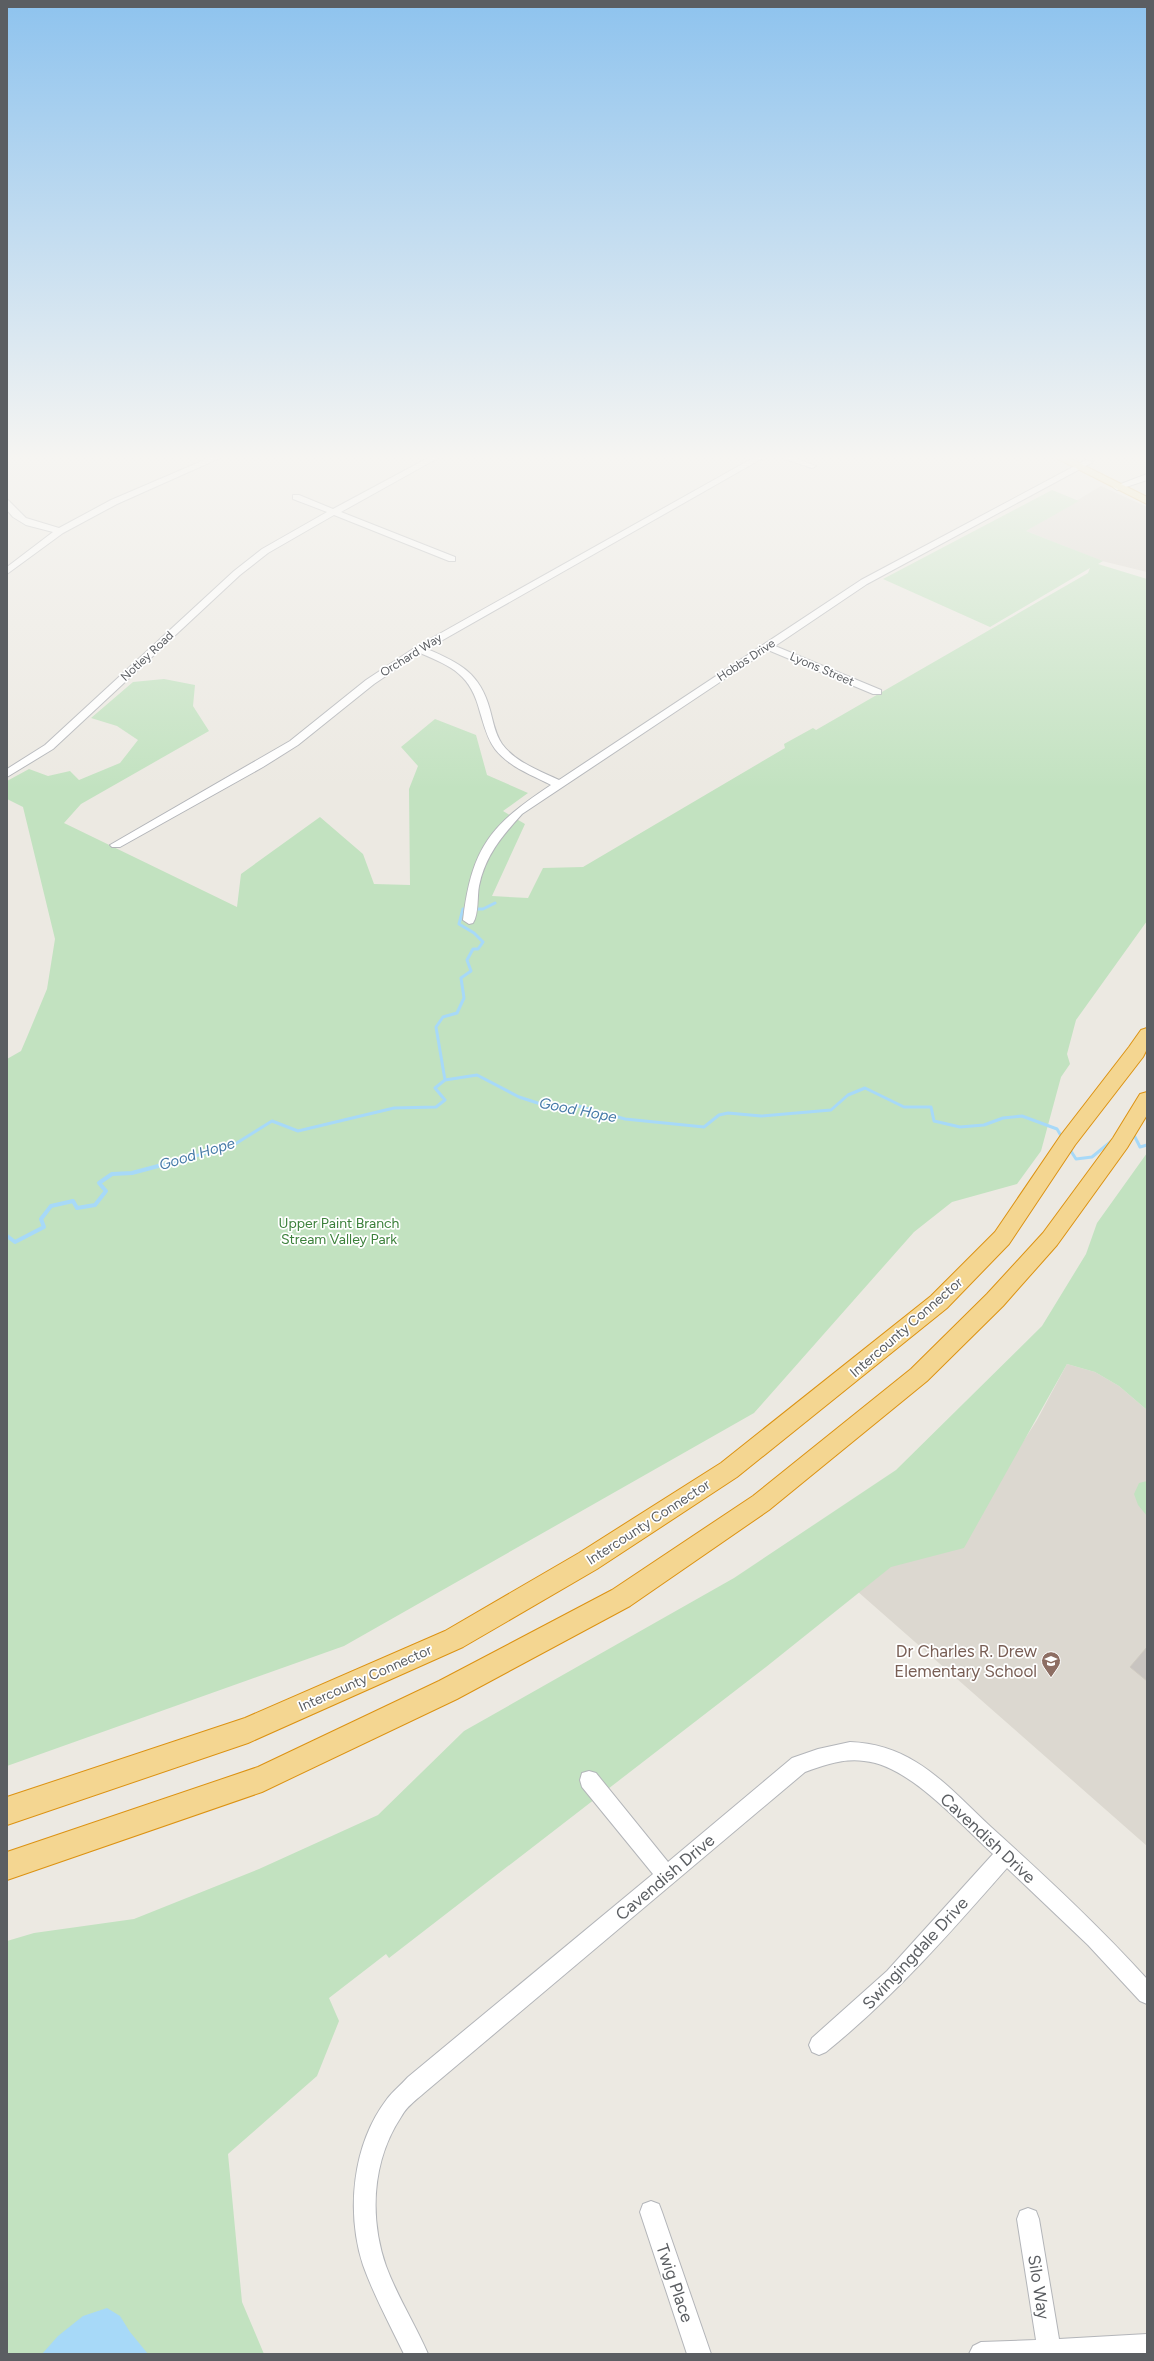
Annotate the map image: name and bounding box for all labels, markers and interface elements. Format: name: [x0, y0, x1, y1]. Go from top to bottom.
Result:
street label: Notley Road: [118, 628, 176, 684]
street label: Orchard Way: [378, 630, 445, 680]
street label: Hobbs Drive: [714, 636, 778, 684]
street label: Lyons Street: [788, 649, 857, 689]
water label: Good Hope: [538, 1094, 618, 1126]
water label: Good Hope: [157, 1134, 237, 1174]
park label: Upper Paint Branch Stream Valley Park: [279, 1215, 400, 1248]
street label: Intercounty Connector: [846, 1274, 966, 1381]
street label: Intercounty Connector: [583, 1476, 713, 1569]
street label: Intercounty Connector: [296, 1641, 435, 1715]
place label: Dr Charles R. Drew Elementary School: [894, 1641, 1038, 1681]
school or university icon: Dr Charles R. Drew Elementary School: [1040, 1650, 1062, 1678]
street label: Cavendish Drive: [936, 1789, 1040, 1887]
street label: Cavendish Drive: [611, 1830, 719, 1924]
street label: Swingingdale Drive: [858, 1893, 972, 2013]
street label: Twig Place: [652, 2241, 698, 2325]
street label: Silo Way: [1024, 2253, 1054, 2321]

